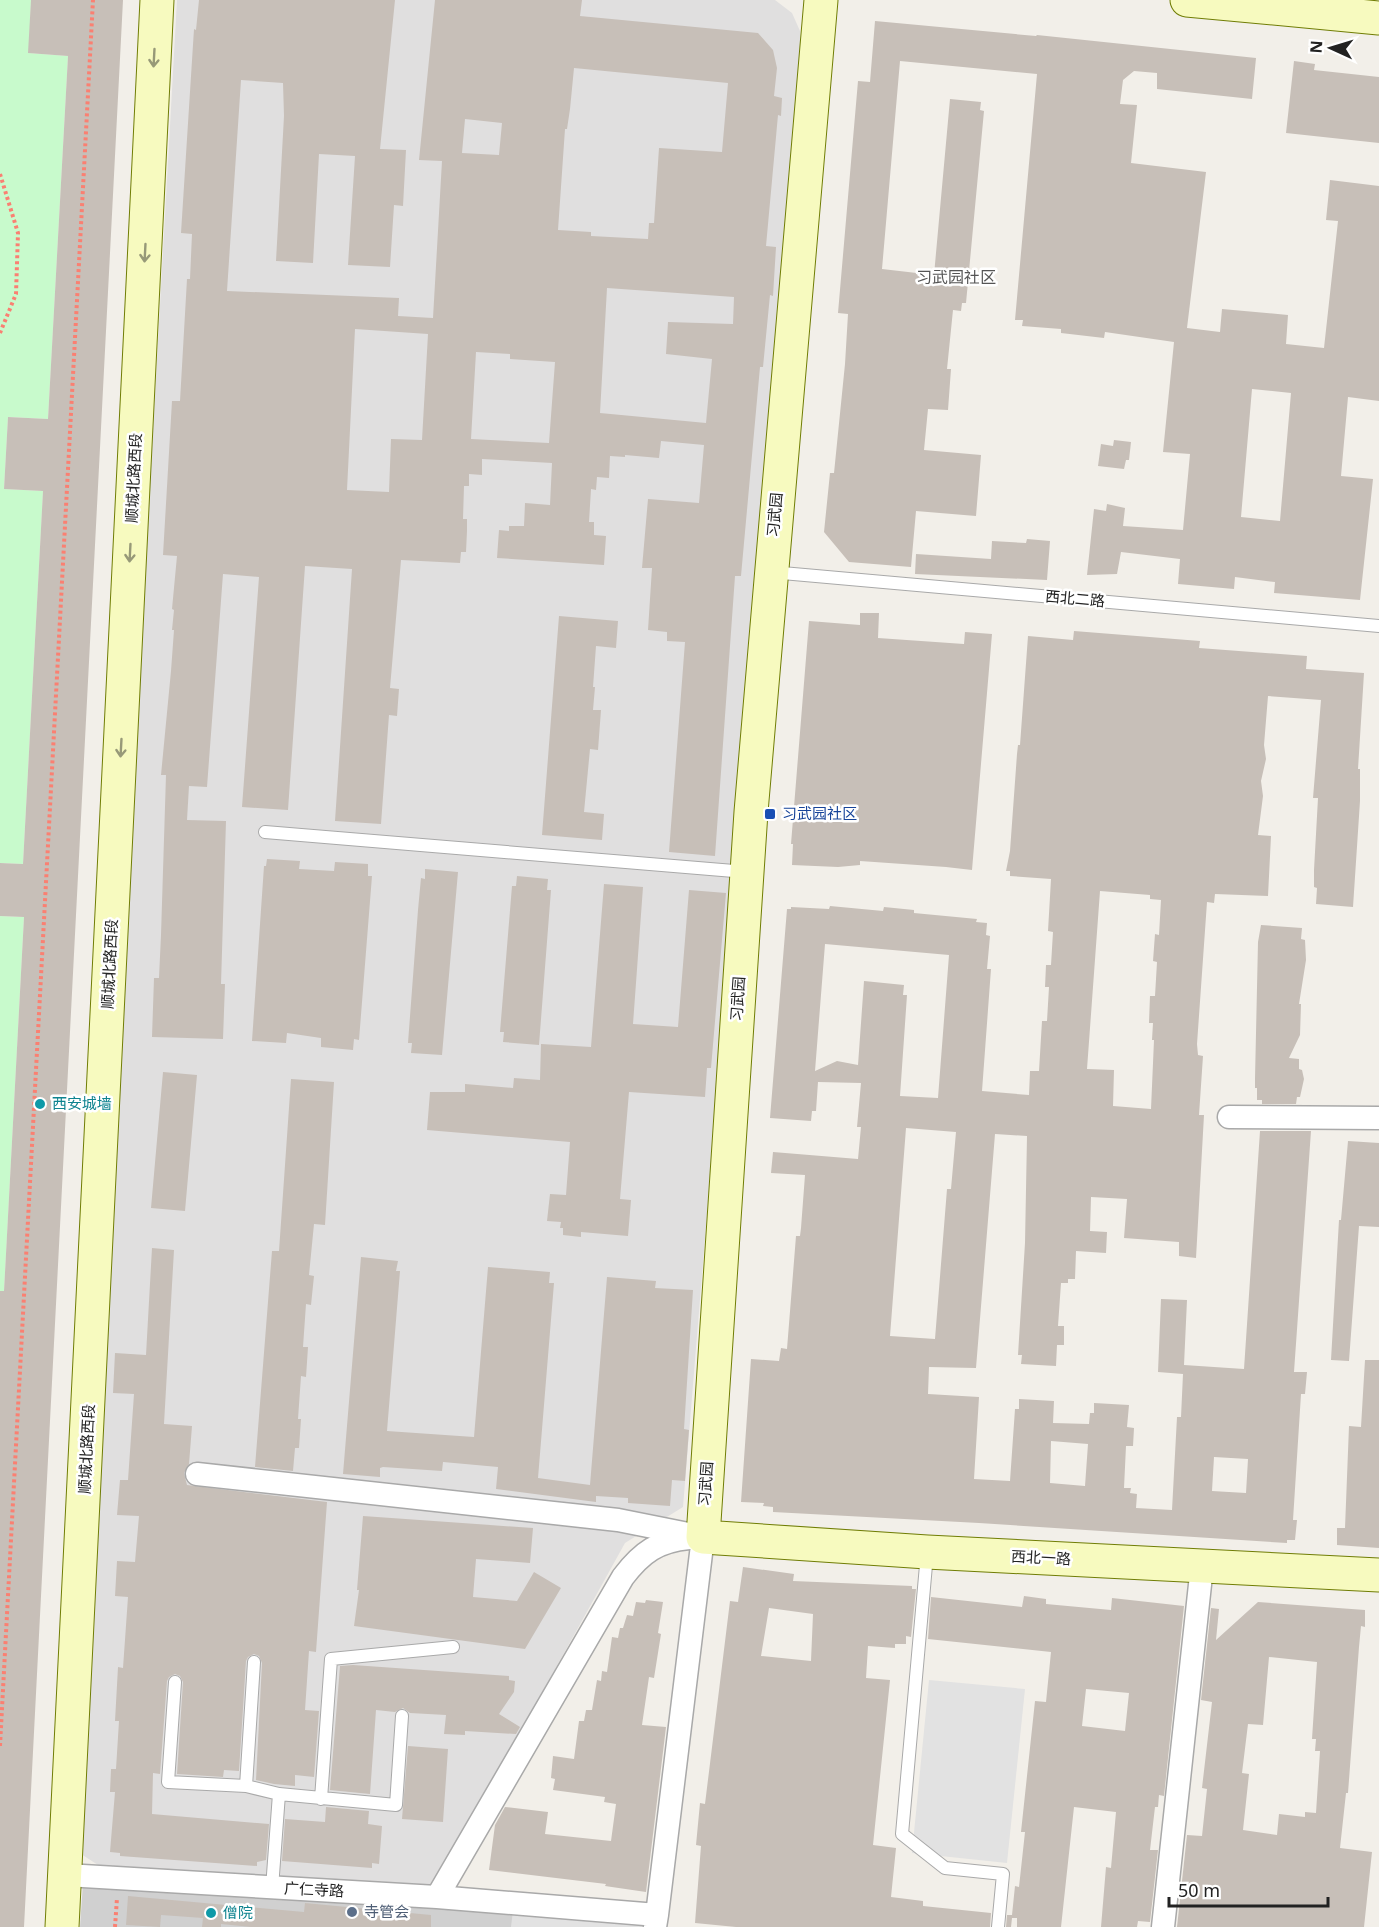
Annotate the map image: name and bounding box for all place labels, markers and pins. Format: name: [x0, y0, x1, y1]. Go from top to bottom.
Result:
place label: 习武园社区: [782, 803, 857, 823]
marker: 习武园社区: [763, 807, 777, 821]
place label: 西安城墙: [52, 1093, 112, 1113]
marker: 西安城墙: [33, 1097, 47, 1111]
place label: 寺管会: [364, 1901, 409, 1921]
place label: 僧院: [223, 1902, 253, 1922]
marker: 寺管会: [345, 1905, 359, 1919]
marker: 僧院: [204, 1906, 218, 1920]

